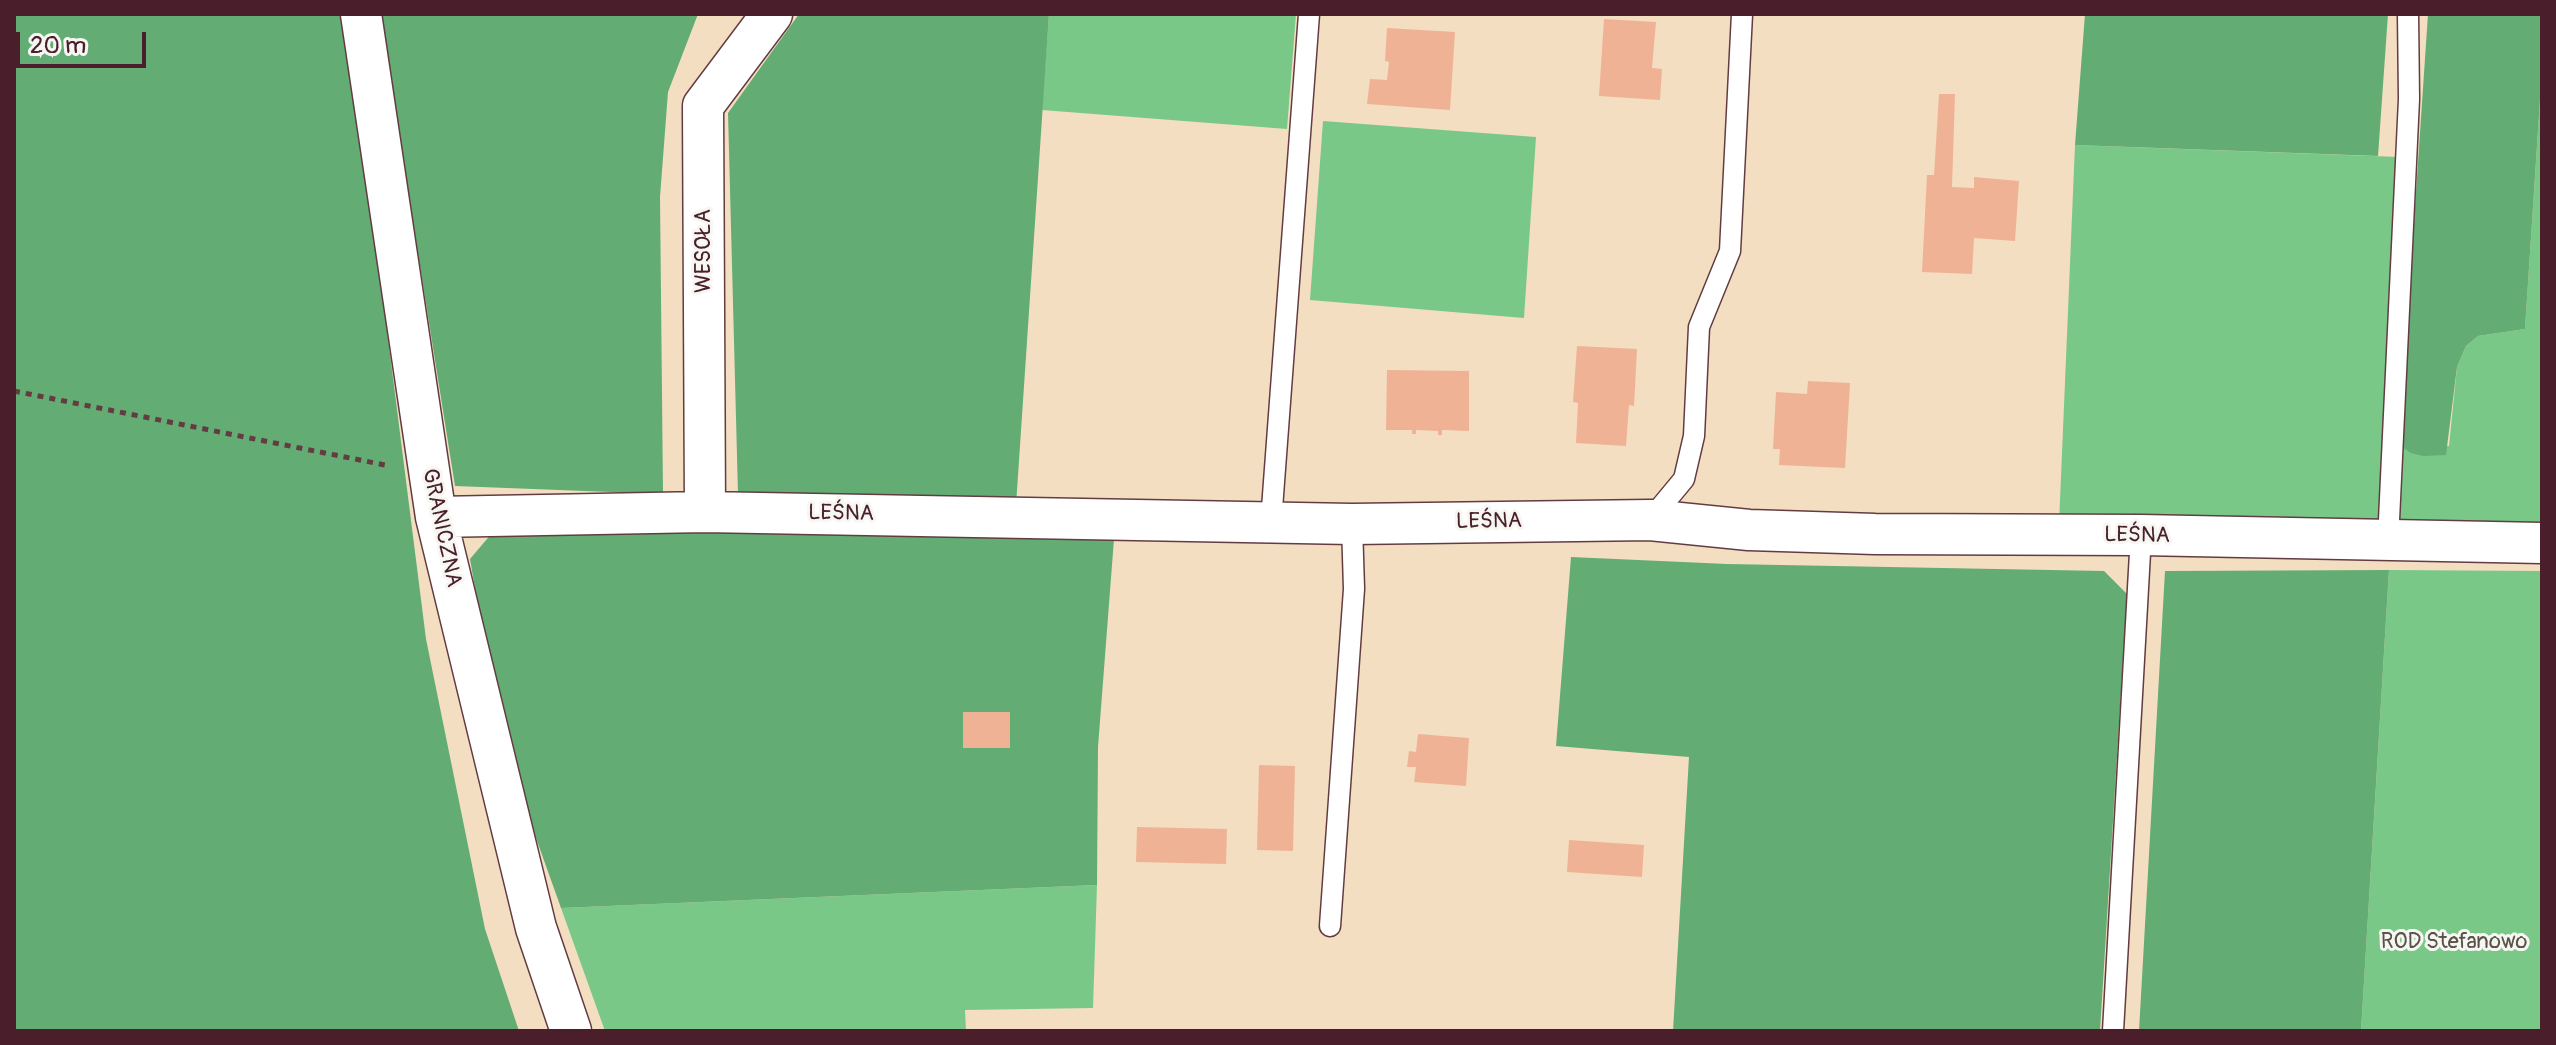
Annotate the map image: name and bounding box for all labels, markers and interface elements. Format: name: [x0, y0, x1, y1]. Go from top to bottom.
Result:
scale bar: [20, 16, 150, 66]
text: 20 m: [30, 31, 86, 60]
street label: WESOŁA: [691, 209, 717, 293]
street label: GRANICZNA: [416, 466, 466, 590]
street label: LEŚNA: [808, 500, 874, 528]
street label: LEŚNA: [1456, 508, 1522, 536]
street label: LEŚNA: [2104, 522, 2170, 550]
park label: ROD Stefanowo: [2381, 929, 2527, 955]

